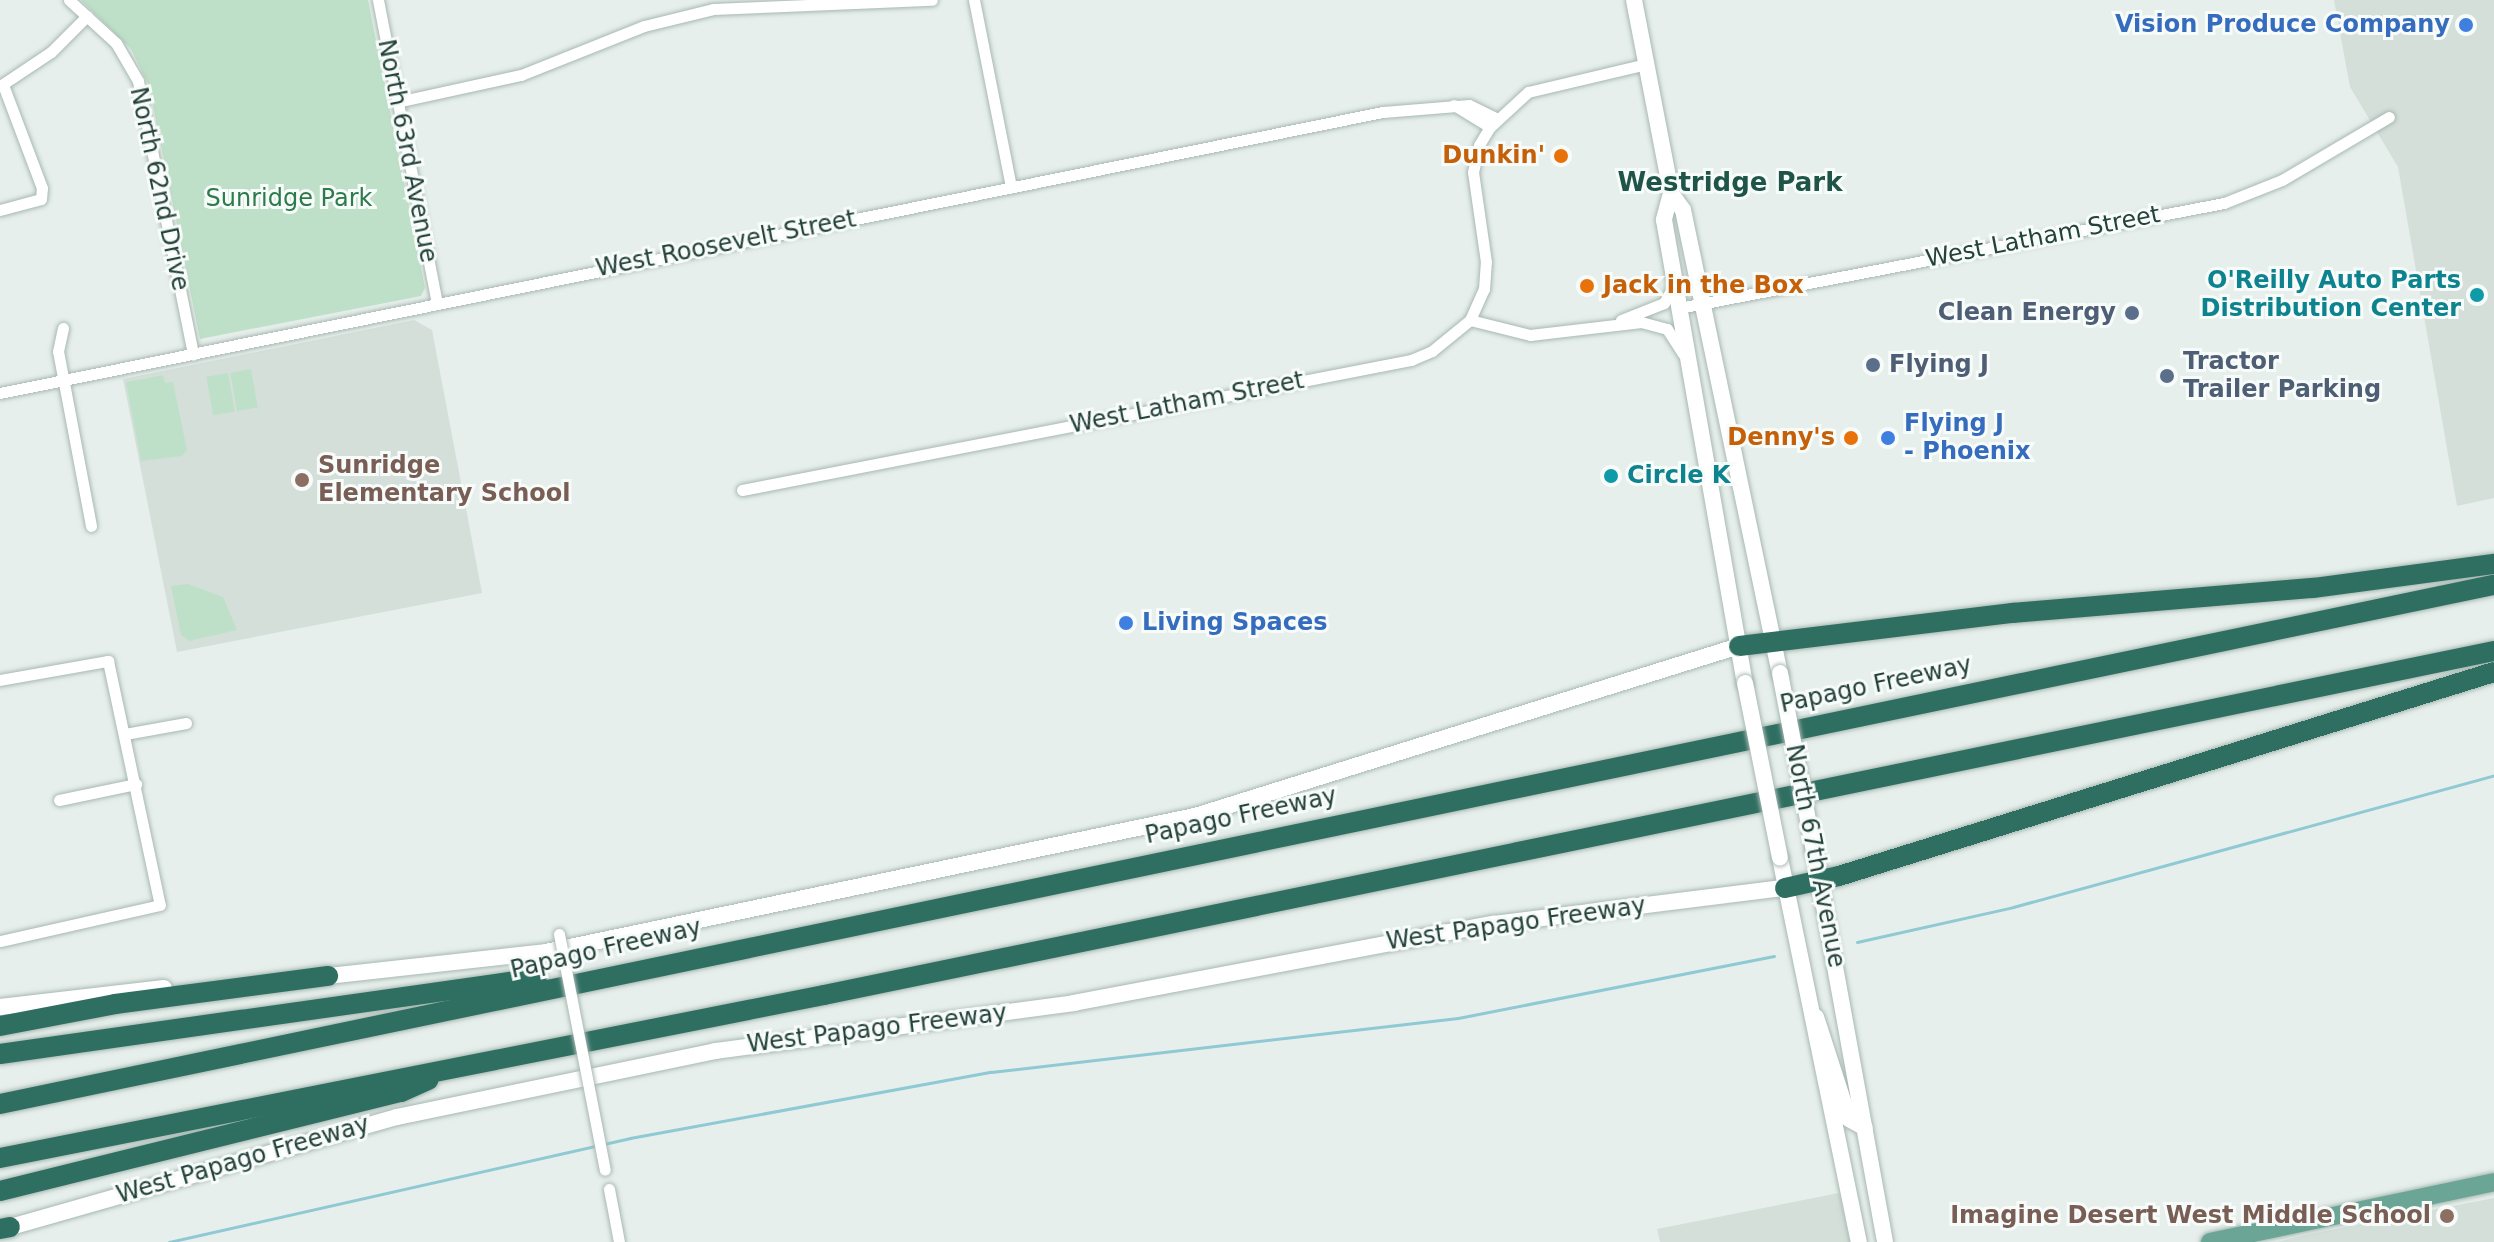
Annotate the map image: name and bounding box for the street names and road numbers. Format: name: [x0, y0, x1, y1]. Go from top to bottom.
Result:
street label: North 63rd Avenue: [371, 37, 443, 265]
street label: North 62nd Drive: [123, 85, 195, 293]
street label: West Latham Street: [1923, 200, 2163, 274]
street label: West Roosevelt Street: [593, 205, 859, 283]
street label: West Latham Street: [1067, 366, 1307, 440]
street label: Papago Freeway: [1778, 651, 1974, 719]
street label: North 67th Avenue: [1779, 742, 1851, 970]
street label: Papago Freeway: [1143, 782, 1339, 850]
street label: West Papago Freeway: [1384, 892, 1648, 956]
street label: Papago Freeway: [508, 913, 704, 985]
street label: West Papago Freeway: [745, 999, 1009, 1059]
street label: West Papago Freeway: [113, 1110, 373, 1210]

